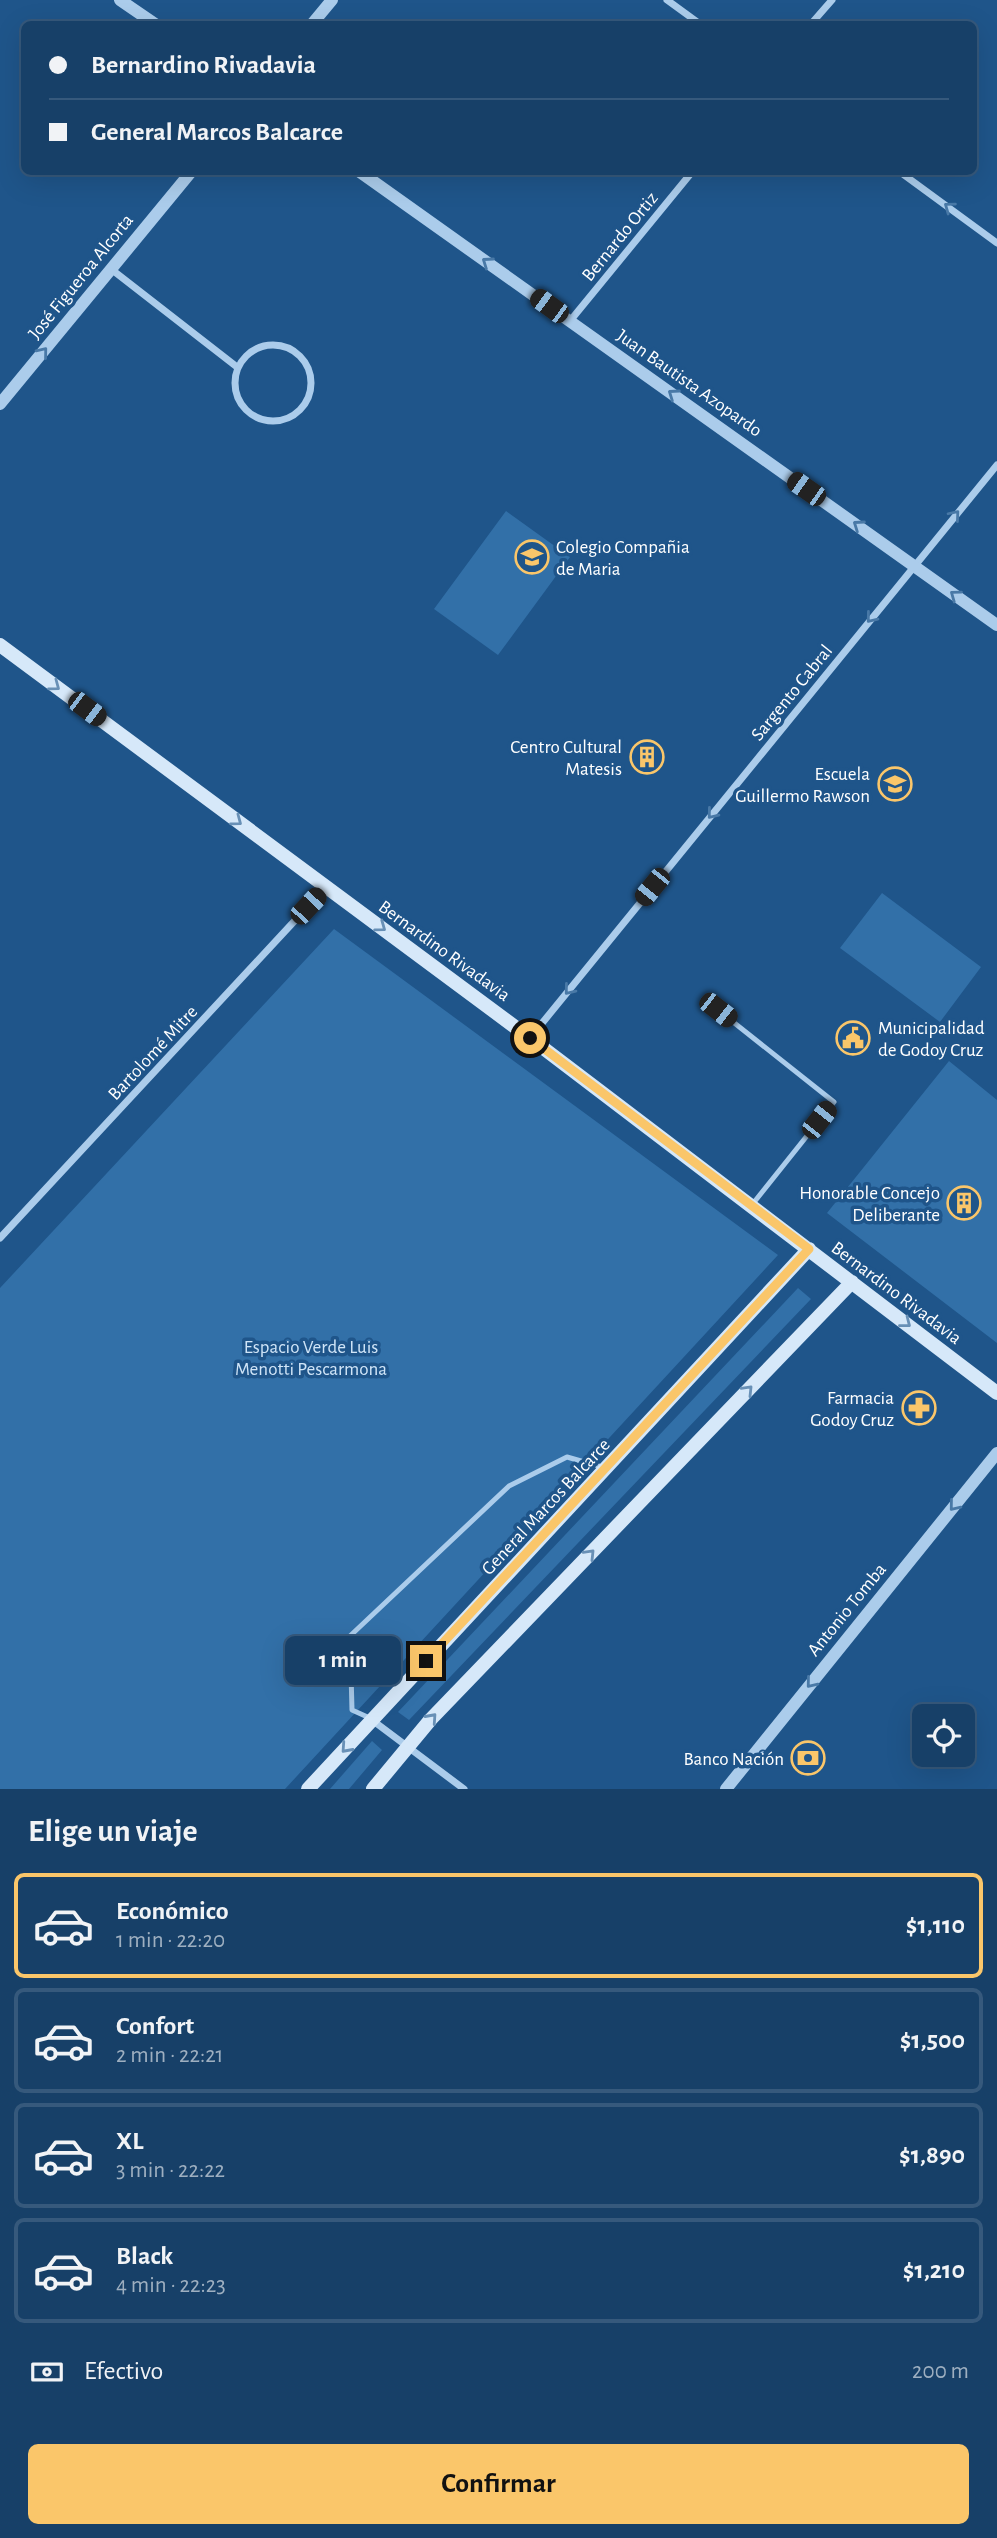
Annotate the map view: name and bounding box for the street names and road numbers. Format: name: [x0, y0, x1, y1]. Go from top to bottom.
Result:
street label: Bernardo Ortiz: [579, 189, 662, 285]
street label: José Figueroa Alcorta: [25, 211, 137, 343]
street label: Juan Bautista Azopardo: [613, 326, 765, 441]
street label: Sargento Cabral: [748, 641, 836, 744]
street label: Bernardino Rivadavia: [375, 897, 514, 1005]
street label: Bartolomé Mitre: [105, 1002, 201, 1104]
street label: Bernardino Rivadavia: [827, 1238, 965, 1348]
street label: General Marcos Balcarce: [478, 1435, 614, 1579]
street label: Antonio Tomba: [804, 1560, 890, 1660]

